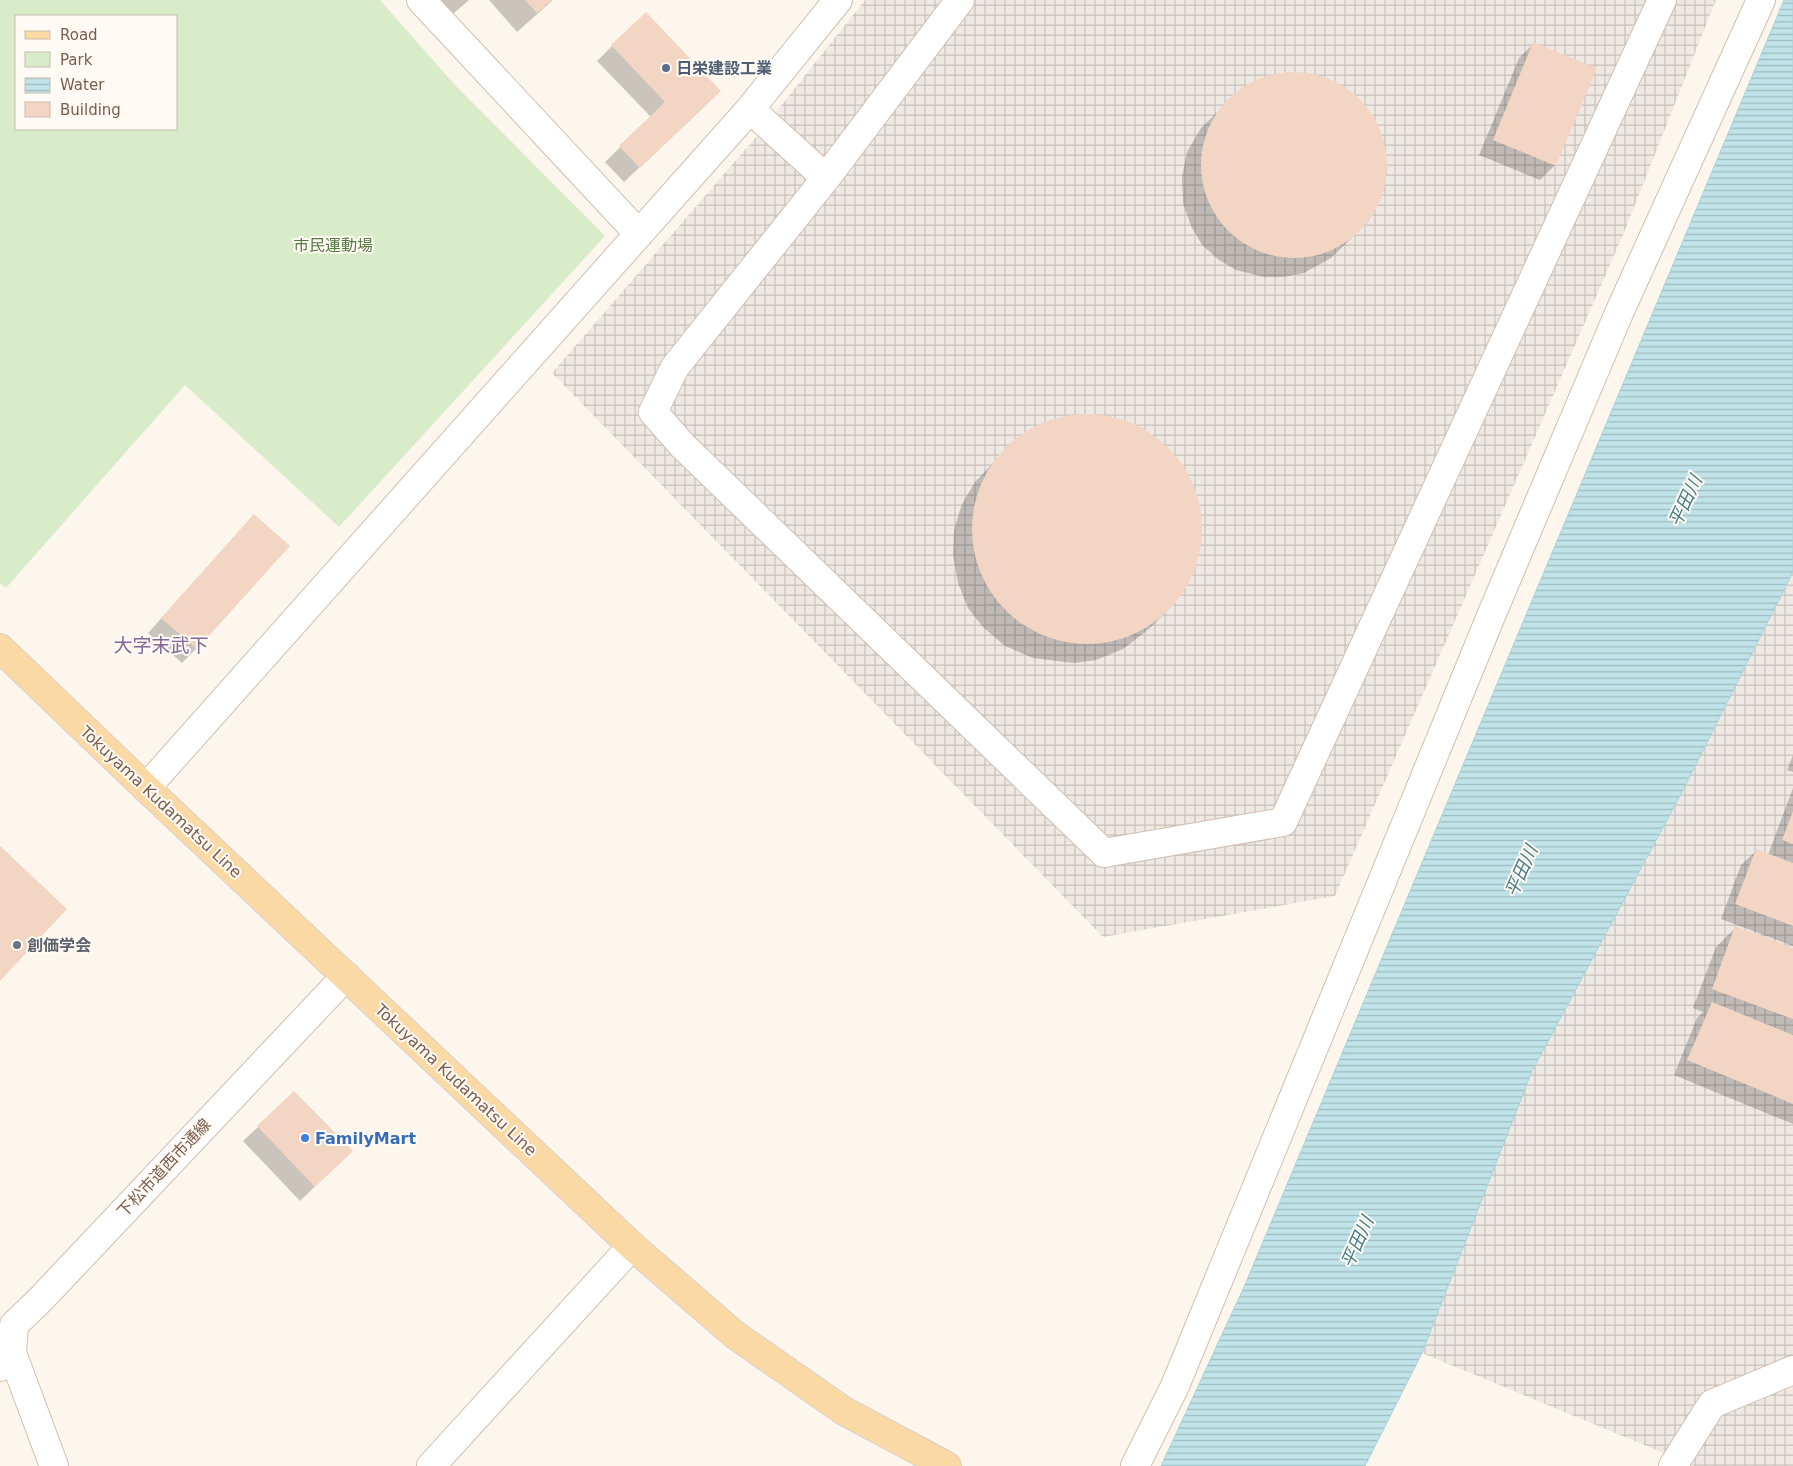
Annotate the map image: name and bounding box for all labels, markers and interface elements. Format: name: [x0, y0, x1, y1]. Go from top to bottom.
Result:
legend: [15, 15, 178, 130]
text: Road: [60, 26, 98, 44]
text: Park: [60, 51, 93, 69]
place label: 日栄建設工業: [676, 59, 772, 78]
marker: 日栄建設工業: [660, 62, 672, 74]
text: Water: [60, 76, 105, 94]
text: Building: [60, 101, 121, 119]
park label: 市民運動場: [293, 236, 373, 255]
water label: 平田川: [1664, 470, 1707, 530]
district label: 大字末武下: [113, 634, 209, 656]
street label: Tokuyama Kudamatsu Line: [76, 721, 246, 882]
water label: 平田川: [1500, 840, 1542, 900]
place label: 創価学会: [27, 936, 91, 955]
marker: 創価学会: [11, 939, 23, 951]
street label: Tokuyama Kudamatsu Line: [371, 999, 541, 1160]
street label: 下松市道西市通線: [113, 1115, 215, 1221]
place label: FamilyMart: [315, 1129, 416, 1148]
marker: FamilyMart: [299, 1132, 311, 1144]
water label: 平田川: [1336, 1211, 1378, 1271]

